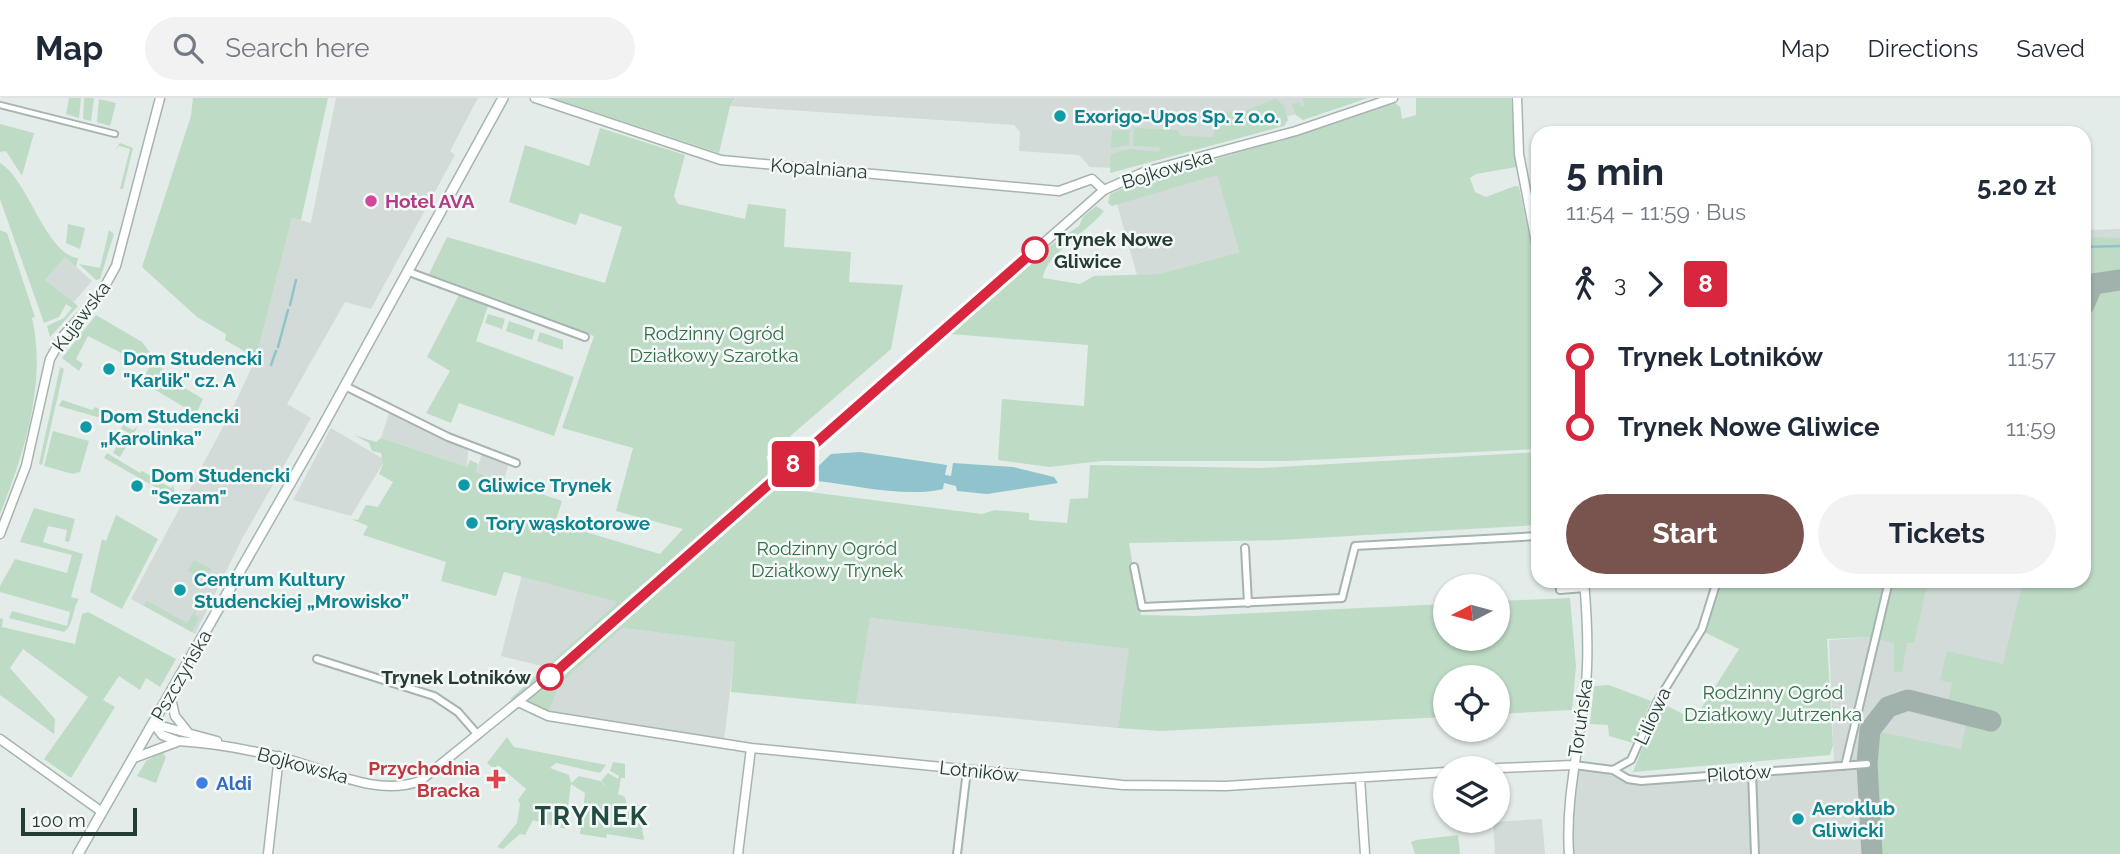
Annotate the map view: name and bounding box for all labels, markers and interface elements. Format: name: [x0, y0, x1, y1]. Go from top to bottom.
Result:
search box: [145, 17, 635, 80]
text: Map: [35, 29, 103, 68]
icon: search: [169, 29, 207, 67]
text: Search here: [225, 33, 370, 63]
text: Map: [1781, 34, 1830, 63]
text: Directions: [1868, 34, 1978, 63]
text: Saved: [2016, 34, 2085, 63]
place label: Exorigo-Upos Sp. z o.o.: [1074, 105, 1279, 127]
marker: Exorigo-Upos Sp. z o.o.: [1052, 108, 1068, 124]
street label: Bojkowska: [1119, 145, 1215, 193]
text: 5 min: [1566, 149, 1664, 194]
street label: Kopalniana: [770, 154, 868, 182]
text: 5.20 zł: [1977, 171, 2056, 201]
place label: Hotel AVA: [385, 190, 475, 212]
marker: Hotel AVA: [363, 193, 379, 209]
text: 11:54 – 11:59 · Bus: [1566, 198, 1746, 225]
place label: Trynek Nowe Gliwice: [1054, 228, 1173, 272]
marker: Trynek Nowe Gliwice: [1022, 237, 1048, 263]
icon: walk: [1566, 265, 1604, 303]
icon: forward: [1636, 265, 1674, 303]
text: 8: [1698, 269, 1713, 298]
text: 3: [1614, 270, 1626, 297]
street label: Kujawska: [47, 277, 115, 355]
park label: Rodzinny Ogród Działkowy Szarotka: [629, 322, 799, 366]
text: Trynek Lotników: [1618, 342, 1823, 372]
text: 11:57: [2007, 344, 2056, 371]
place label: Dom Studencki "Karlik" cz. A: [123, 347, 262, 391]
marker: Dom Studencki "Karlik" cz. A: [101, 361, 117, 377]
place label: Dom Studencki „Karolinka”: [100, 405, 239, 449]
text: Trynek Nowe Gliwice: [1618, 412, 1880, 442]
text: 11:59: [2006, 414, 2056, 441]
marker: Dom Studencki „Karolinka”: [78, 419, 94, 435]
line badge: 8: [770, 441, 816, 487]
text: 8: [786, 449, 800, 478]
place label: Dom Studencki "Sezam": [151, 464, 290, 508]
place label: Gliwice Trynek: [478, 474, 612, 496]
marker: Gliwice Trynek: [456, 477, 472, 493]
marker: Dom Studencki "Sezam": [129, 478, 145, 494]
button: Start: [1566, 494, 1804, 574]
button: Tickets: [1818, 494, 2056, 574]
place label: Tory wąskotorowe: [486, 512, 650, 534]
marker: Tory wąskotorowe: [464, 515, 480, 531]
park label: Rodzinny Ogród Działkowy Trynek: [751, 537, 903, 581]
place label: Centrum Kultury Studenckiej „Mrowisko”: [194, 568, 409, 612]
north arrow: [1433, 574, 1510, 651]
map controls: [1433, 574, 1510, 833]
marker: Centrum Kultury Studenckiej „Mrowisko”: [172, 582, 188, 598]
street label: Pszczyńska: [146, 626, 216, 724]
marker: Trynek Lotników: [537, 664, 563, 690]
button: locate: [1433, 665, 1510, 742]
place label: Trynek Lotników: [381, 666, 531, 688]
street label: Toruńska: [1564, 677, 1596, 759]
park label: Rodzinny Ogród Działkowy Jutrzenka: [1684, 681, 1862, 725]
street label: Liliowa: [1629, 684, 1675, 748]
street label: Bojkowska: [255, 742, 351, 788]
street label: Lotników: [938, 756, 1020, 786]
button: layers: [1433, 756, 1510, 833]
place label: Przychodnia Bracka: [368, 757, 480, 801]
street label: Pilotów: [1706, 760, 1773, 786]
marker: Przychodnia Bracka: [486, 769, 506, 789]
place label: Aldi: [216, 772, 252, 794]
marker: Aldi: [194, 775, 210, 791]
place label: Aeroklub Gliwicki: [1812, 797, 1895, 841]
district label: TRYNEK: [535, 801, 649, 831]
scale bar: [21, 805, 136, 837]
text: 100 m: [32, 809, 86, 831]
marker: Aeroklub Gliwicki: [1790, 811, 1806, 827]

